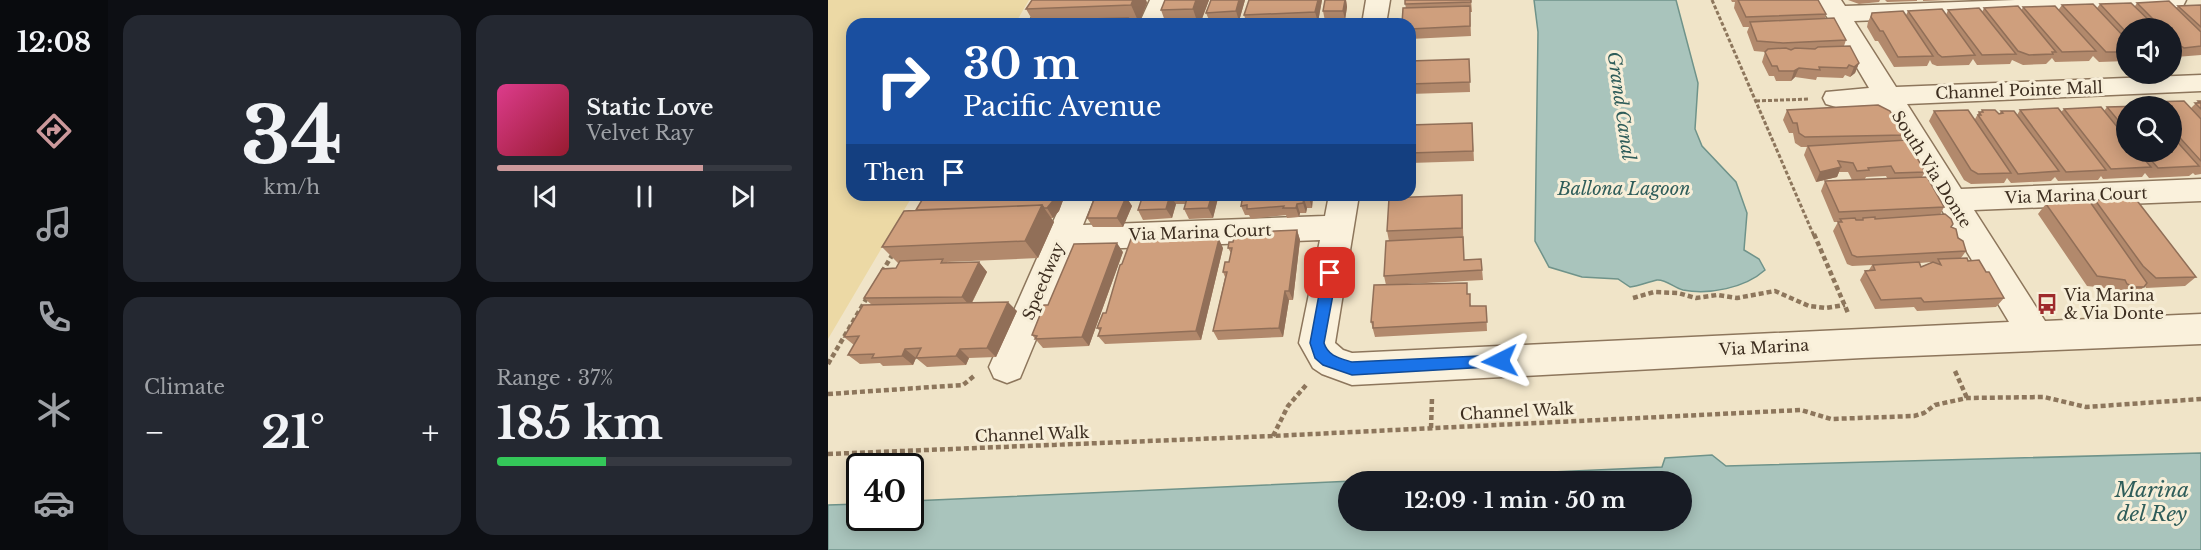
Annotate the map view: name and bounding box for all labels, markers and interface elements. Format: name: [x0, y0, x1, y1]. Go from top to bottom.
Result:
map controls: [2116, 18, 2182, 162]
button: sound: [2116, 18, 2182, 84]
text: 12:08: [17, 26, 91, 59]
text: 30 m: [963, 38, 1079, 90]
icon: right: [864, 42, 942, 120]
water label: Grand Canal: [1602, 50, 1640, 162]
street label: Channel Pointe Mall: [1935, 77, 2103, 103]
text: 34: [241, 87, 342, 184]
text: Pacific Avenue: [963, 90, 1161, 123]
text: Static Love: [587, 94, 713, 121]
button: search: [2116, 96, 2182, 162]
street label: South Via Donte: [1888, 107, 1976, 231]
icon: directions: [33, 110, 75, 152]
text: Velvet Ray: [587, 121, 694, 145]
icon: arrive: [937, 156, 970, 189]
text: Then: [864, 159, 925, 186]
text: km/h: [263, 175, 320, 199]
water label: Ballona Lagoon: [1557, 178, 1690, 200]
icon: previous: [529, 180, 562, 213]
icon: pause: [628, 180, 661, 213]
icon: next: [726, 180, 759, 213]
street label: Via Marina Court: [2003, 183, 2148, 208]
icon: music: [33, 203, 75, 245]
street label: Via Marina Court: [1127, 220, 1272, 245]
street label: Speedway: [1018, 238, 1069, 323]
pin: [1304, 247, 1355, 298]
icon: arrive: [1313, 256, 1346, 289]
place label: Via Marina & Via Donte: [2063, 285, 2164, 323]
bus stop icon: Via Marina & Via Donte: [2035, 292, 2059, 316]
icon: phone: [33, 296, 75, 338]
position arrow: [1468, 329, 1532, 393]
street label: Via Marina: [1717, 335, 1810, 359]
text: Range · 37%: [497, 366, 613, 390]
text: Climate: [144, 375, 225, 399]
icon: climate: [33, 389, 75, 431]
text: 185 km: [497, 395, 663, 451]
street label: Channel Walk: [1459, 398, 1575, 424]
text: 21°: [261, 404, 325, 460]
text: −: [144, 412, 165, 453]
text: +: [421, 412, 439, 453]
street label: Channel Walk: [974, 422, 1090, 446]
speed limit sign: 40: [846, 453, 924, 531]
water label: Marina del Rey: [2114, 477, 2189, 527]
icon: car: [33, 482, 75, 524]
text: 12:09 · 1 min · 50 m: [1405, 487, 1625, 514]

